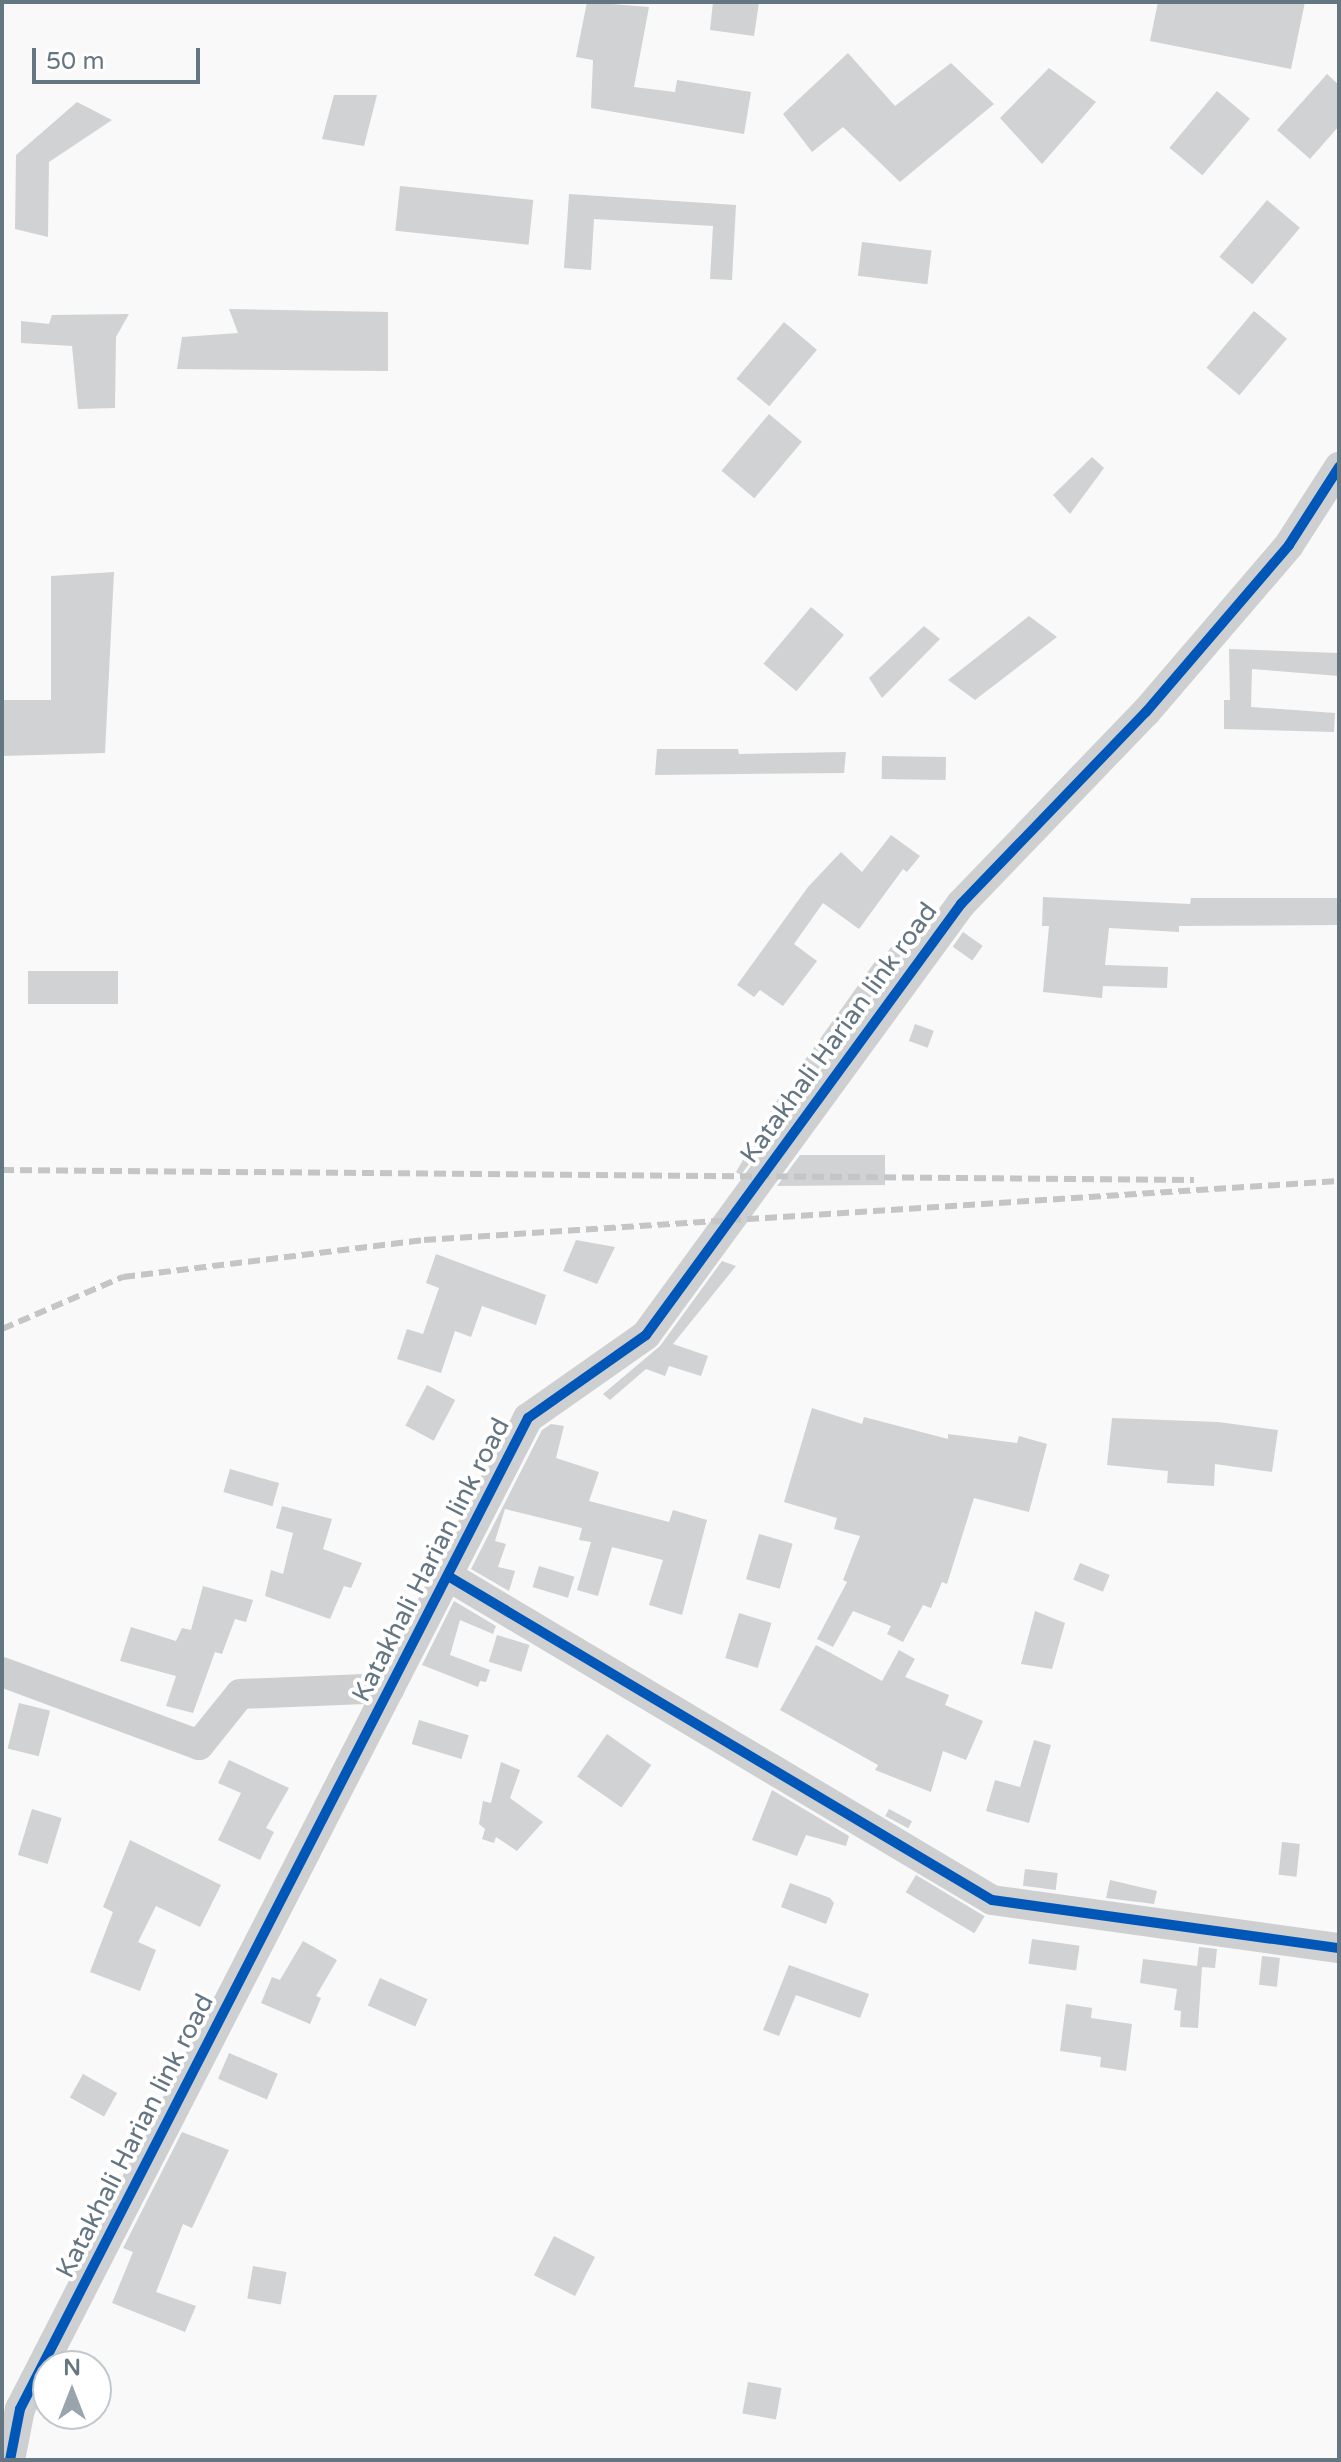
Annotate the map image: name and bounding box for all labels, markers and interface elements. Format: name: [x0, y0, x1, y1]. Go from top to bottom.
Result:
scale bar: [36, 32, 204, 82]
text: 50 m: [46, 47, 104, 76]
street label: Katakhali Harian link road: [734, 897, 944, 1169]
street label: Katakhali Harian link road: [346, 1413, 516, 1707]
street label: Katakhali Harian link road: [50, 1989, 220, 2283]
north arrow: [32, 2350, 112, 2430]
text: N: [63, 2355, 81, 2381]

